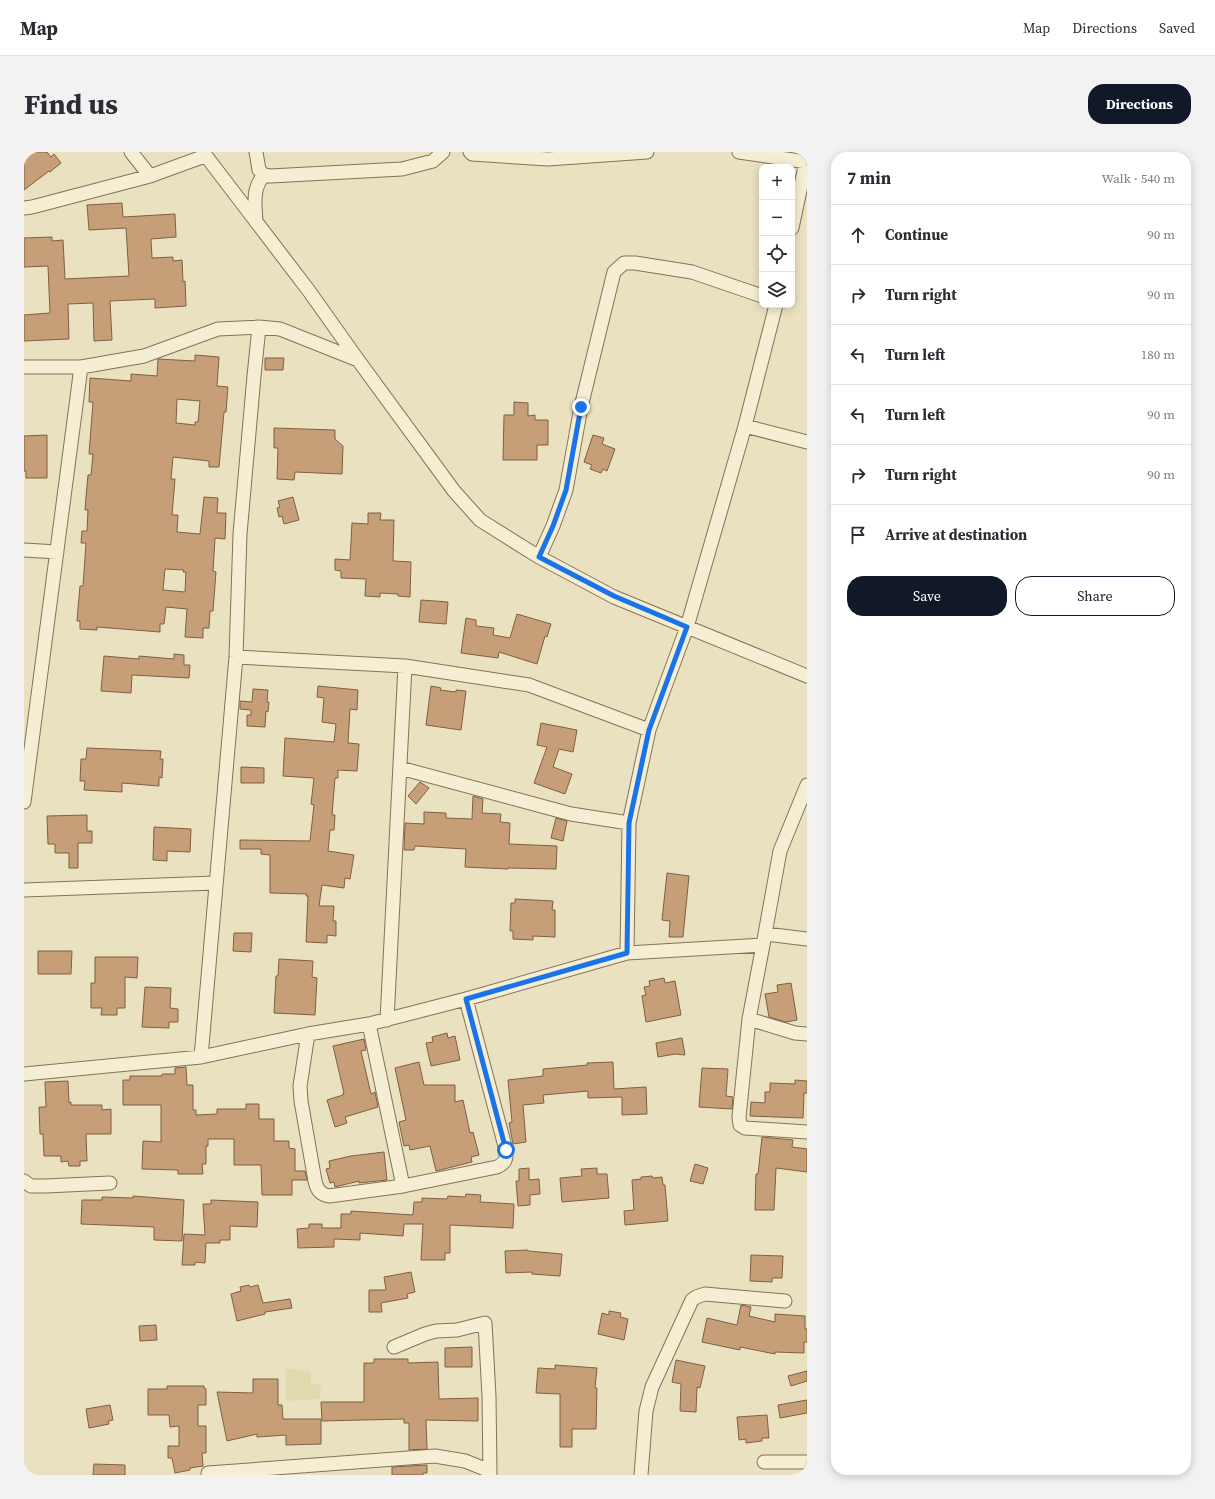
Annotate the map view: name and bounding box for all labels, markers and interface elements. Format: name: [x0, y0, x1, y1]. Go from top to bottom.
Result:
text: Map: [20, 15, 58, 41]
text: Map: [1023, 18, 1050, 38]
text: Directions: [1072, 18, 1137, 38]
text: Saved: [1159, 18, 1195, 38]
button: Directions: [1088, 84, 1191, 124]
text: Find us: [24, 85, 118, 123]
map controls: [759, 164, 795, 308]
button: +: [759, 164, 795, 200]
text: 7 min: [847, 166, 891, 190]
text: Walk · 540 m: [1102, 170, 1175, 187]
button: −: [759, 200, 795, 236]
icon: ahead: [847, 224, 869, 246]
text: Continue: [885, 224, 948, 245]
text: 90 m: [1147, 226, 1175, 243]
button: locate: [759, 236, 795, 272]
button: layers: [759, 272, 795, 308]
icon: right: [847, 284, 869, 306]
text: Turn right: [885, 284, 957, 305]
text: 90 m: [1147, 286, 1175, 303]
icon: left: [847, 344, 869, 366]
text: Turn left: [885, 344, 945, 365]
text: 180 m: [1141, 346, 1175, 363]
route end: [572, 398, 590, 416]
icon: left: [847, 404, 869, 426]
text: Turn left: [885, 404, 945, 425]
text: 90 m: [1147, 406, 1175, 423]
icon: right: [847, 464, 869, 486]
text: Turn right: [885, 464, 957, 485]
text: 90 m: [1147, 466, 1175, 483]
icon: arrive: [847, 524, 869, 546]
text: Arrive at destination: [885, 524, 1027, 545]
button: Save: [847, 576, 1007, 616]
button: Share: [1015, 576, 1175, 616]
route start: [497, 1141, 515, 1159]

